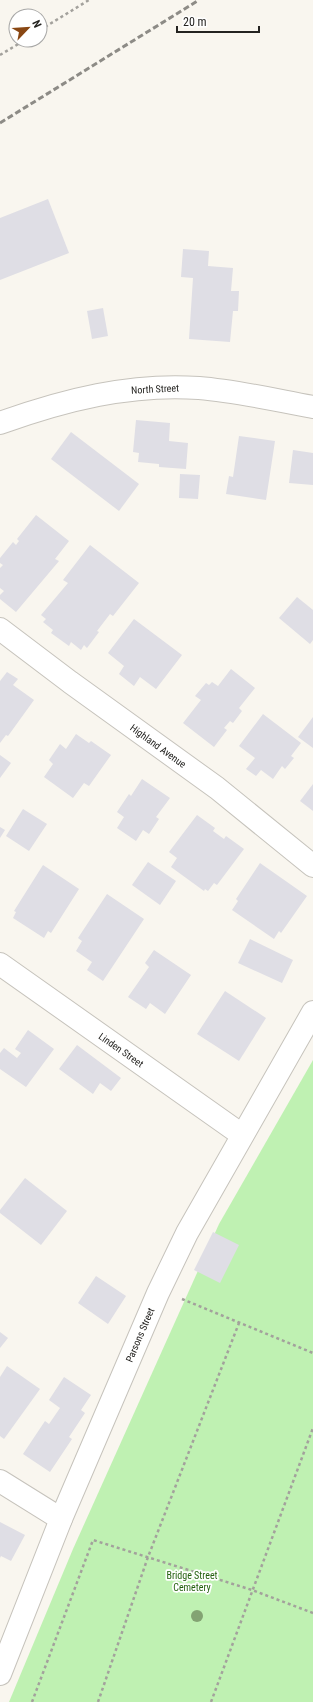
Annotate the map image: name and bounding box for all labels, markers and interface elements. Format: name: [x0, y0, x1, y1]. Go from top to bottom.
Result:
north arrow: [8, 8, 48, 48]
scale bar: [177, 8, 259, 34]
text: 20 m: [183, 15, 207, 29]
text: N: [29, 18, 44, 30]
street label: North Street: [131, 382, 179, 396]
street label: Highland Avenue: [128, 722, 188, 770]
street label: Linden Street: [96, 1031, 146, 1069]
street label: Parsons Street: [124, 1306, 156, 1364]
park label: Bridge Street Cemetery: [166, 1570, 218, 1593]

